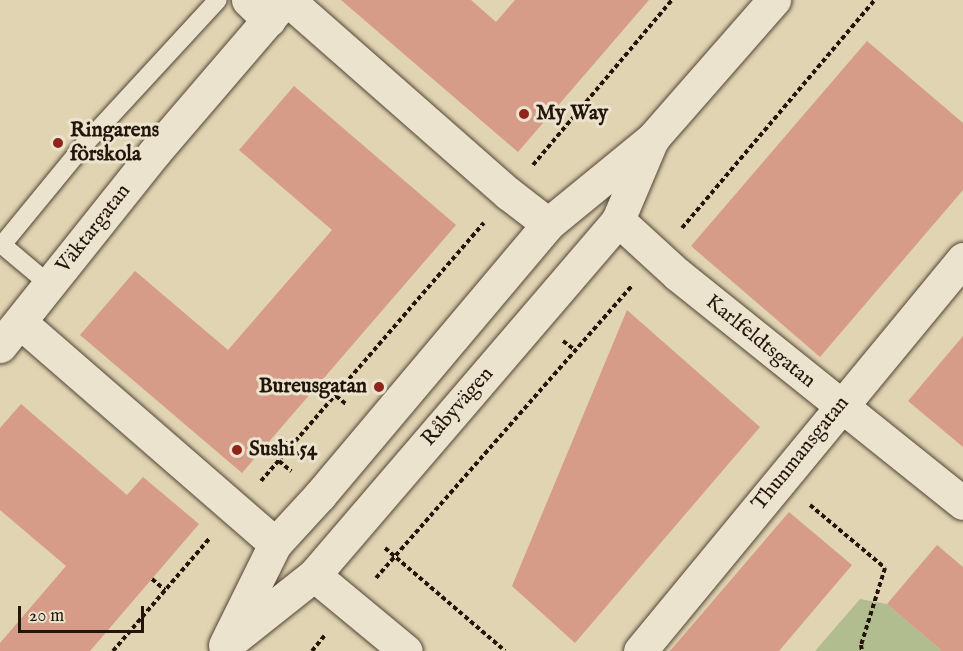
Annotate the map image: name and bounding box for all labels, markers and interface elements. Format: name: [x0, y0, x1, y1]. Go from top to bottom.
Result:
place label: My Way: [536, 101, 608, 127]
marker: My Way: [517, 107, 531, 121]
place label: Ringarens förskola: [70, 118, 159, 168]
marker: Ringarens förskola: [51, 136, 65, 150]
street label: Väktargatan: [51, 179, 137, 279]
street label: Karlfeldtsgatan: [700, 290, 820, 394]
street label: Råbyvägen: [417, 362, 499, 452]
place label: Bureusgatan: [259, 374, 367, 400]
marker: Bureusgatan: [372, 380, 386, 394]
street label: Thunmansgatan: [747, 392, 855, 516]
place label: Sushi 54: [249, 437, 317, 463]
marker: Sushi 54: [230, 443, 244, 457]
scale bar: [21, 594, 147, 632]
text: 20 m: [29, 605, 64, 628]

